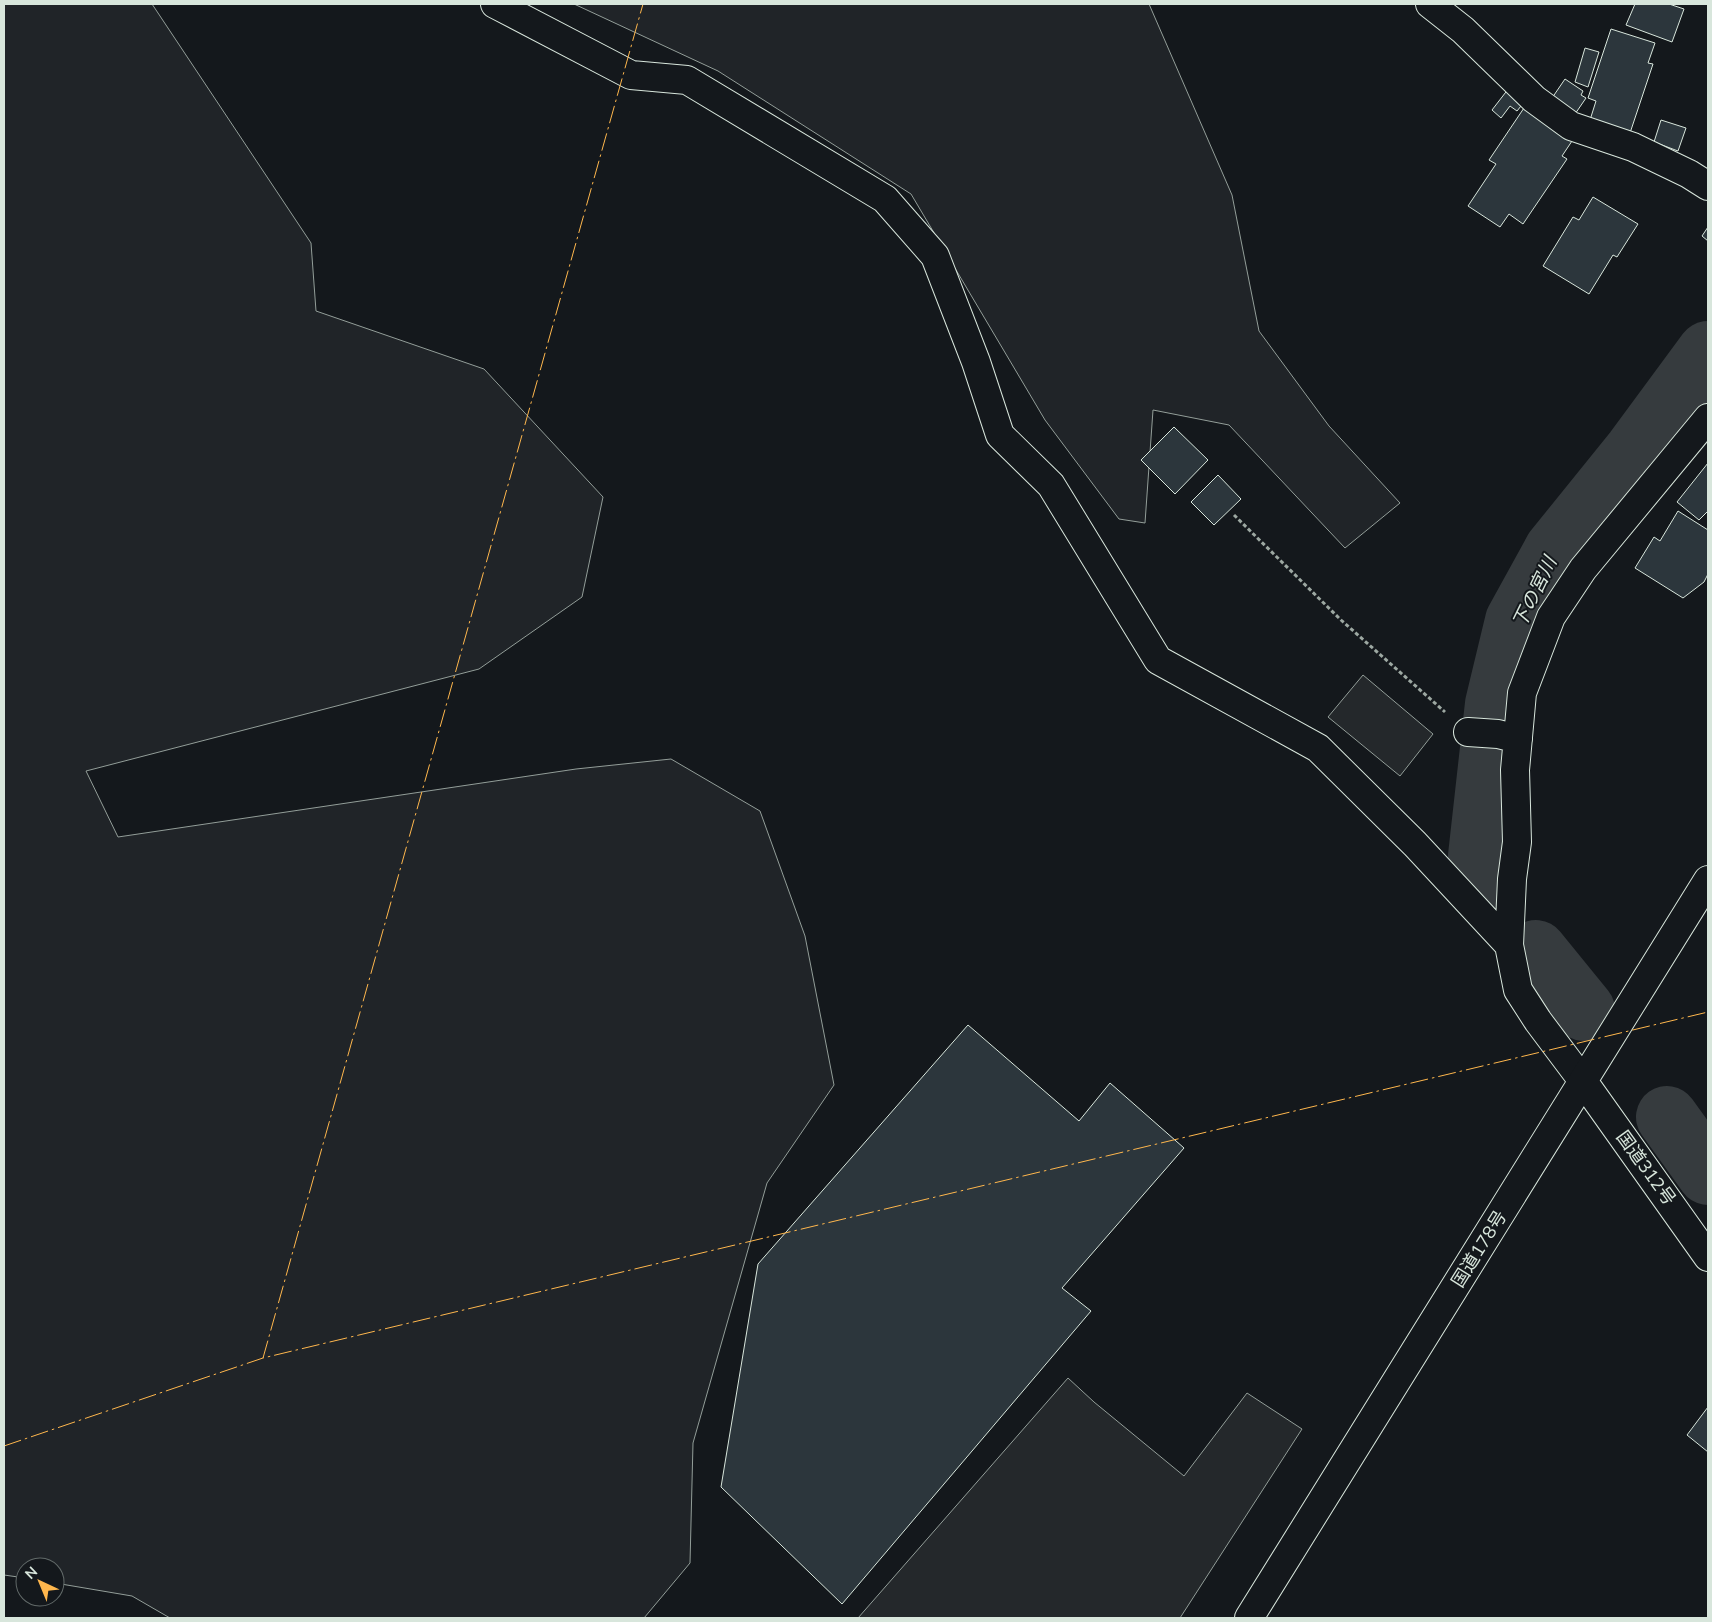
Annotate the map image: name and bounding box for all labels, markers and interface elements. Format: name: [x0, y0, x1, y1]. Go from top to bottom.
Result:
water label: 下の宮川: [1507, 551, 1562, 631]
street label: 国道312号: [1612, 1126, 1681, 1209]
street label: 国道178号: [1446, 1206, 1511, 1291]
north arrow: [15, 1557, 65, 1607]
text: N: [21, 1563, 41, 1583]

